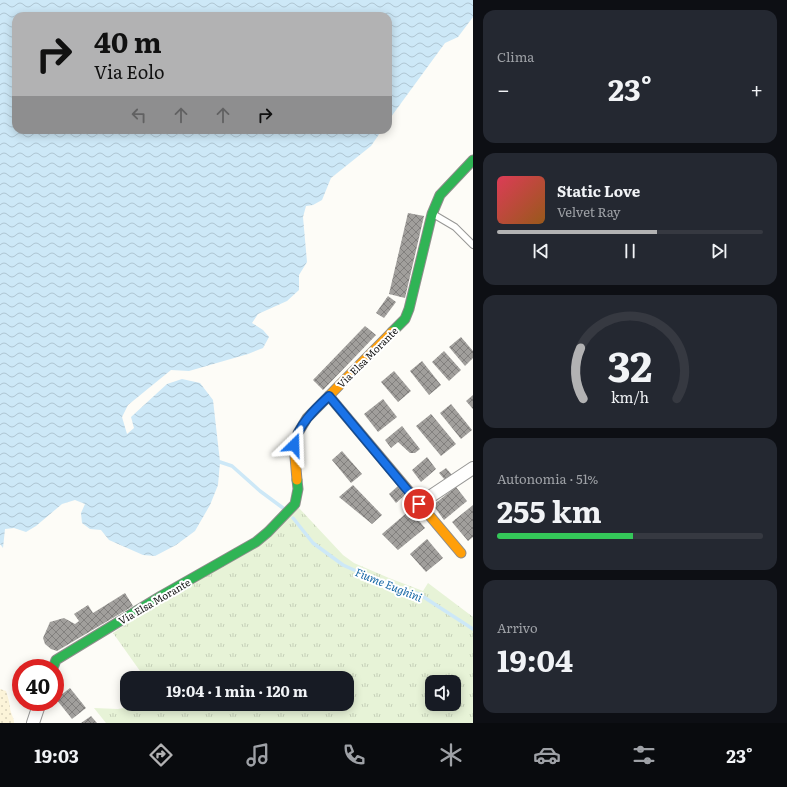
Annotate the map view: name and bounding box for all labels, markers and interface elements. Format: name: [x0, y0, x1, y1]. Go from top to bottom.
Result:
text: 40 m: [94, 20, 162, 62]
icon: right: [28, 28, 80, 80]
text: Clima: [497, 47, 534, 66]
text: Via Eolo: [94, 58, 164, 85]
text: 23°: [608, 66, 652, 110]
text: −: [497, 72, 510, 105]
text: +: [750, 72, 763, 105]
icon: left: [128, 104, 150, 126]
icon: ahead: [170, 104, 192, 126]
icon: ahead: [212, 104, 234, 126]
icon: right: [254, 104, 276, 126]
text: Static Love: [557, 179, 640, 202]
text: Velvet Ray: [557, 202, 621, 221]
icon: previous: [530, 240, 552, 262]
icon: pause: [619, 240, 641, 262]
icon: next: [708, 240, 730, 262]
street label: Via Elsa Morante: [333, 323, 401, 391]
text: 32: [608, 333, 652, 395]
text: km/h: [611, 386, 650, 407]
position arrow: [273, 424, 315, 466]
text: Autonomia · 51%: [497, 469, 598, 488]
pin: [402, 487, 436, 521]
text: 255 km: [497, 488, 602, 532]
icon: arrive: [408, 493, 430, 515]
water label: Fiume Eughini: [353, 563, 426, 605]
street label: Via Elsa Morante: [115, 574, 193, 628]
text: Arrivo: [497, 618, 538, 637]
text: 19:04: [497, 637, 573, 681]
speed limit sign: 40: [12, 659, 64, 711]
map controls: [425, 675, 461, 711]
button: sound: [425, 675, 461, 711]
text: 19:04 · 1 min · 120 m: [166, 679, 308, 702]
icon: directions: [147, 741, 175, 769]
icon: music: [244, 741, 272, 769]
icon: phone: [340, 741, 368, 769]
icon: climate: [437, 741, 465, 769]
icon: car: [533, 741, 561, 769]
icon: filters: [630, 741, 658, 769]
text: 19:03: [34, 742, 79, 769]
text: 23°: [726, 742, 753, 769]

